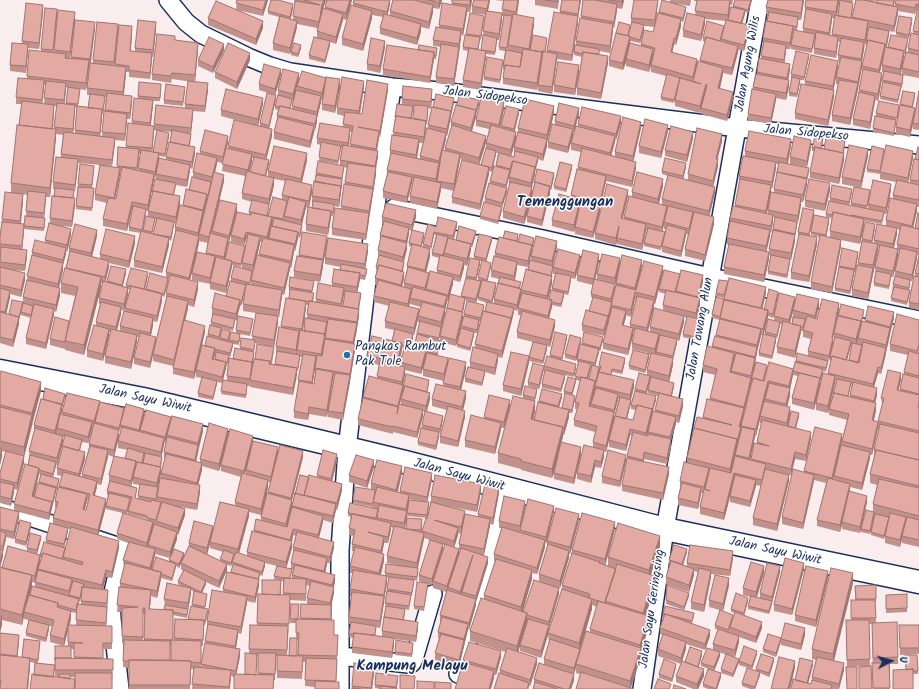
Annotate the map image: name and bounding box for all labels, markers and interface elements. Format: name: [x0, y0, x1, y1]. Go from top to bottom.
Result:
street label: Jalan Agung Wilis: [733, 15, 765, 113]
street label: Jalan Sidopekso: [442, 84, 528, 110]
street label: Jalan Sidopekso: [763, 123, 849, 145]
district label: Temenggungan: [517, 194, 613, 212]
street label: Jalan Tawang Alun: [684, 276, 718, 382]
place label: Pangkas Rambut Pak Tole: [355, 340, 446, 371]
marker: Pangkas Rambut Pak Tole: [342, 350, 352, 360]
street label: Jalan Sayu Wiwit: [97, 383, 193, 417]
street label: Jalan Sayu Wiwit: [411, 456, 507, 496]
street label: Jalan Sayu Wiwit: [727, 535, 823, 569]
street label: Jalan Sayu Geringsing: [637, 548, 669, 670]
north arrow: [871, 641, 911, 681]
text: U: [894, 656, 912, 664]
district label: Kampung Melayu: [356, 658, 468, 676]

